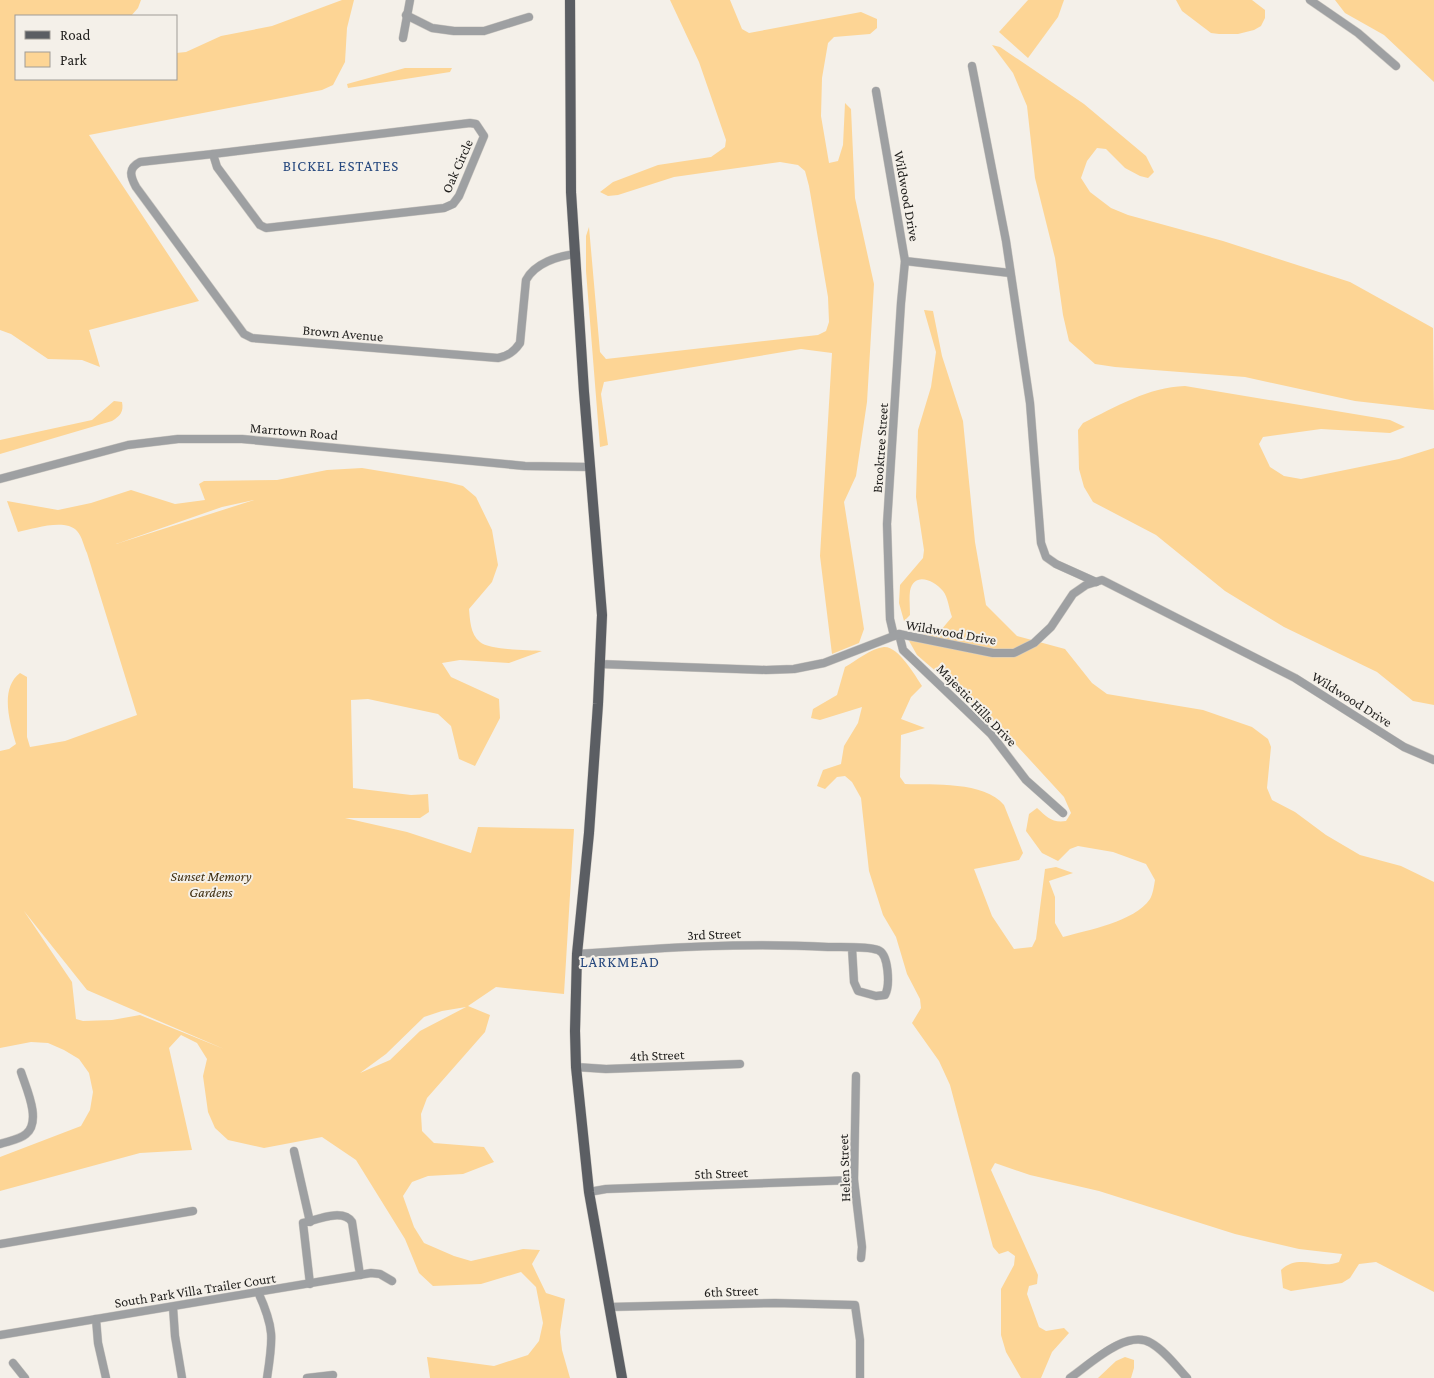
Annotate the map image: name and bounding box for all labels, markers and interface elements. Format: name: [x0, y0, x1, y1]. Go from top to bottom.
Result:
legend: [15, 15, 178, 80]
text: Road: [60, 27, 91, 43]
text: Park: [60, 52, 87, 68]
street label: Oak Circle: [438, 137, 476, 195]
street label: Wildwood Drive: [891, 149, 923, 243]
district label: BICKEL ESTATES: [283, 158, 399, 174]
street label: Brown Avenue: [302, 322, 384, 344]
street label: Brooktree Street: [869, 402, 891, 493]
street label: Marrtown Road: [249, 419, 339, 443]
street label: Wildwood Drive: [904, 616, 998, 648]
street label: Majestic Hills Drive: [933, 660, 1020, 750]
street label: Wildwood Drive: [1309, 668, 1395, 730]
park label: Sunset Memory Gardens: [170, 868, 252, 900]
street label: 3rd Street: [687, 925, 742, 943]
district label: LARKMEAD: [580, 954, 660, 970]
street label: 4th Street: [629, 1046, 685, 1064]
street label: Helen Street: [835, 1133, 853, 1202]
street label: 5th Street: [694, 1164, 749, 1182]
street label: South Park Villa Trailer Court: [113, 1269, 277, 1311]
street label: 6th Street: [703, 1282, 759, 1300]

